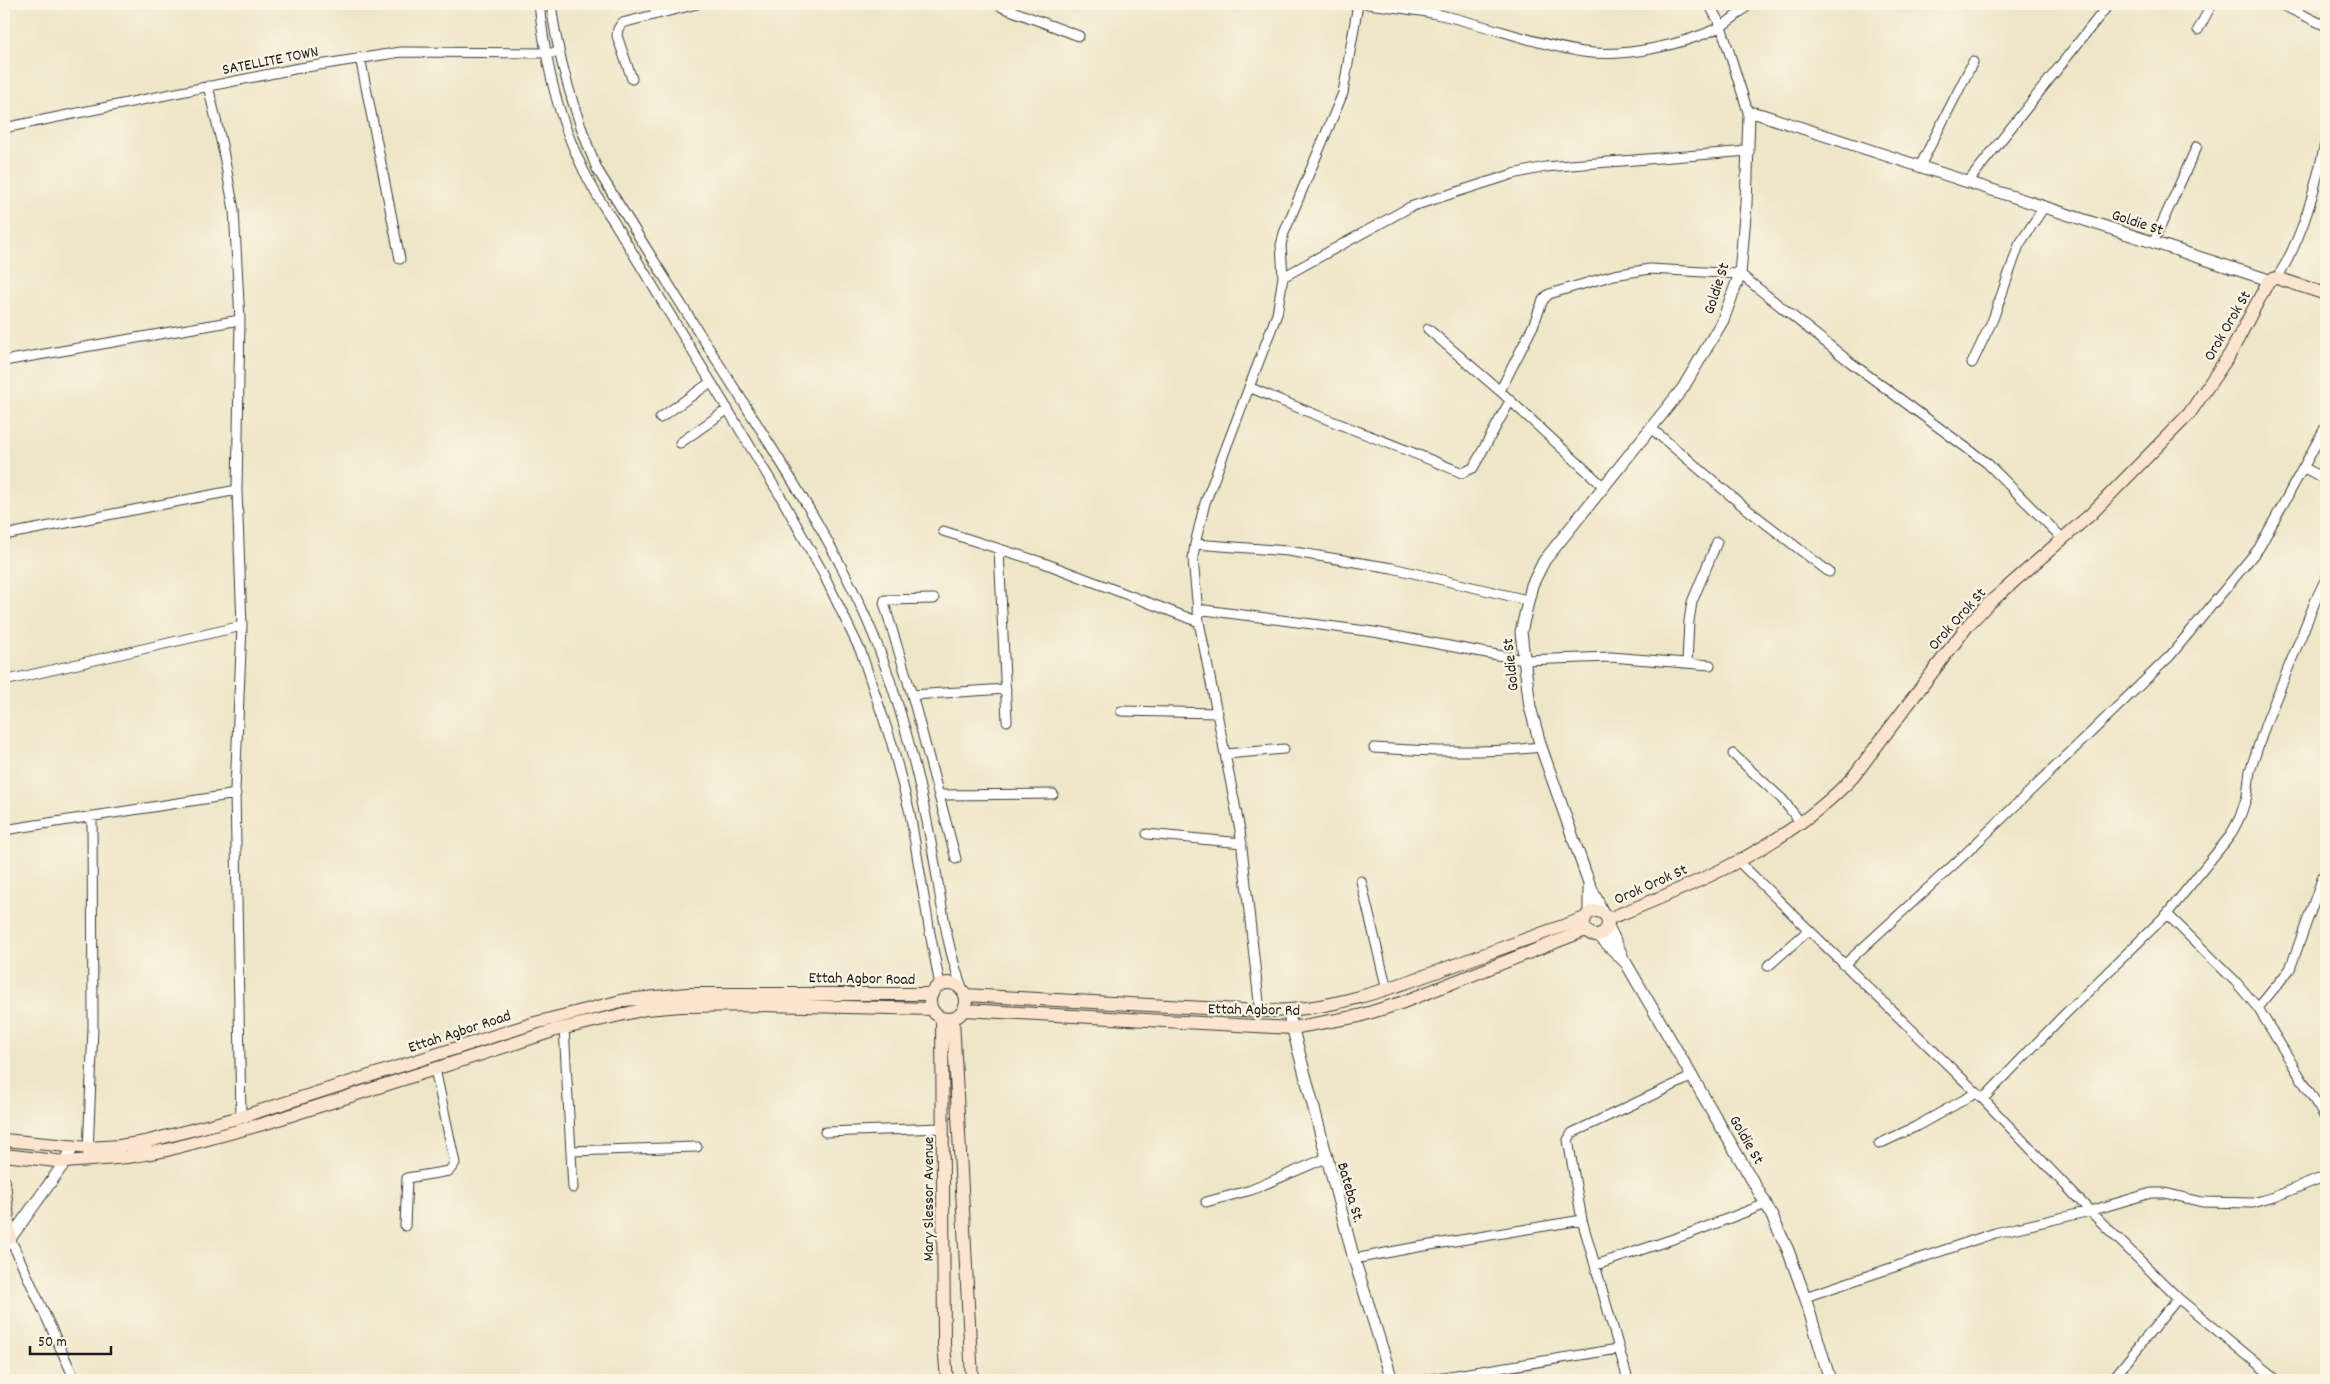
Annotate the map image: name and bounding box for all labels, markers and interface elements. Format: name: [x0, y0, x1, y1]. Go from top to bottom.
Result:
street label: SATELLITE TOWN: [220, 41, 321, 82]
street label: Goldie St: [2108, 204, 2166, 243]
street label: Goldie St: [1698, 260, 1737, 318]
street label: Orok Orok St: [2199, 287, 2258, 366]
street label: Orok Orok St: [1923, 583, 1993, 656]
street label: Goldie St: [1497, 637, 1526, 692]
street label: Orok Orok St: [1611, 859, 1691, 912]
street label: Ettah Agbor Road: [808, 967, 916, 992]
street label: Ettah Agbor Rd: [1208, 998, 1300, 1023]
street label: Ettah Agbor Road: [405, 1005, 514, 1060]
street label: Goldie St: [1723, 1112, 1769, 1169]
street label: Mary Slessor Avenue: [918, 1137, 941, 1261]
street label: Bateba St.: [1330, 1160, 1369, 1226]
scale bar: [30, 1324, 111, 1356]
text: 50 m: [38, 1332, 67, 1354]

